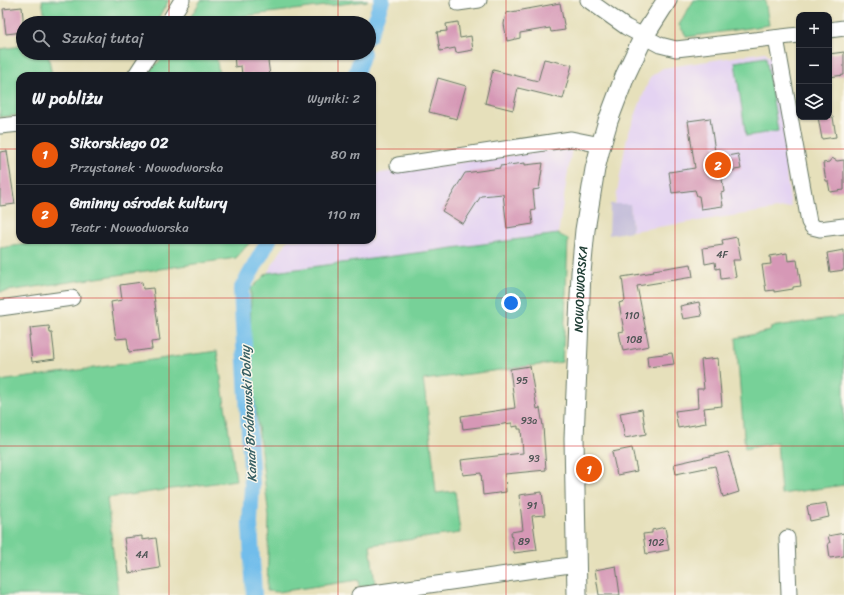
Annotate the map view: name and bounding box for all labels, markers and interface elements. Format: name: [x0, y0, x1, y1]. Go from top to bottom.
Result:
map controls: [796, 12, 832, 120]
button: +: [796, 12, 832, 48]
search box: [16, 16, 376, 60]
text: Szukaj tutaj: [62, 25, 143, 51]
icon: search: [30, 27, 52, 49]
button: −: [796, 48, 832, 84]
text: W pobliżu: [32, 83, 103, 113]
button: layers: [796, 84, 832, 120]
text: Wyniki: 2: [307, 87, 360, 110]
text: Sikorskiego 02: [70, 130, 169, 156]
text: 1: [42, 143, 48, 166]
text: 80 m: [331, 143, 360, 166]
pin: 2: [705, 150, 731, 180]
text: Przystanek · Nowodworska: [70, 156, 223, 179]
text: Gminny ośrodek kultury: [70, 190, 227, 216]
text: 2: [41, 203, 49, 226]
text: 110 m: [327, 203, 360, 226]
text: Teatr · Nowodworska: [70, 216, 189, 239]
street label: NOWODWORSKA: [567, 245, 594, 333]
house number: 4F: [716, 246, 728, 264]
your location: [501, 293, 521, 313]
house number: 110: [625, 307, 639, 325]
house number: 108: [626, 331, 642, 349]
water label: Kanał Bródnowski Dolny: [233, 343, 264, 483]
house number: 95: [516, 372, 528, 390]
house number: 93a: [521, 412, 537, 430]
house number: 93: [528, 450, 540, 468]
pin: 1: [576, 454, 602, 484]
house number: 91: [527, 497, 537, 515]
house number: 89: [518, 533, 530, 551]
house number: 102: [648, 534, 664, 552]
house number: 4A: [136, 546, 148, 564]

